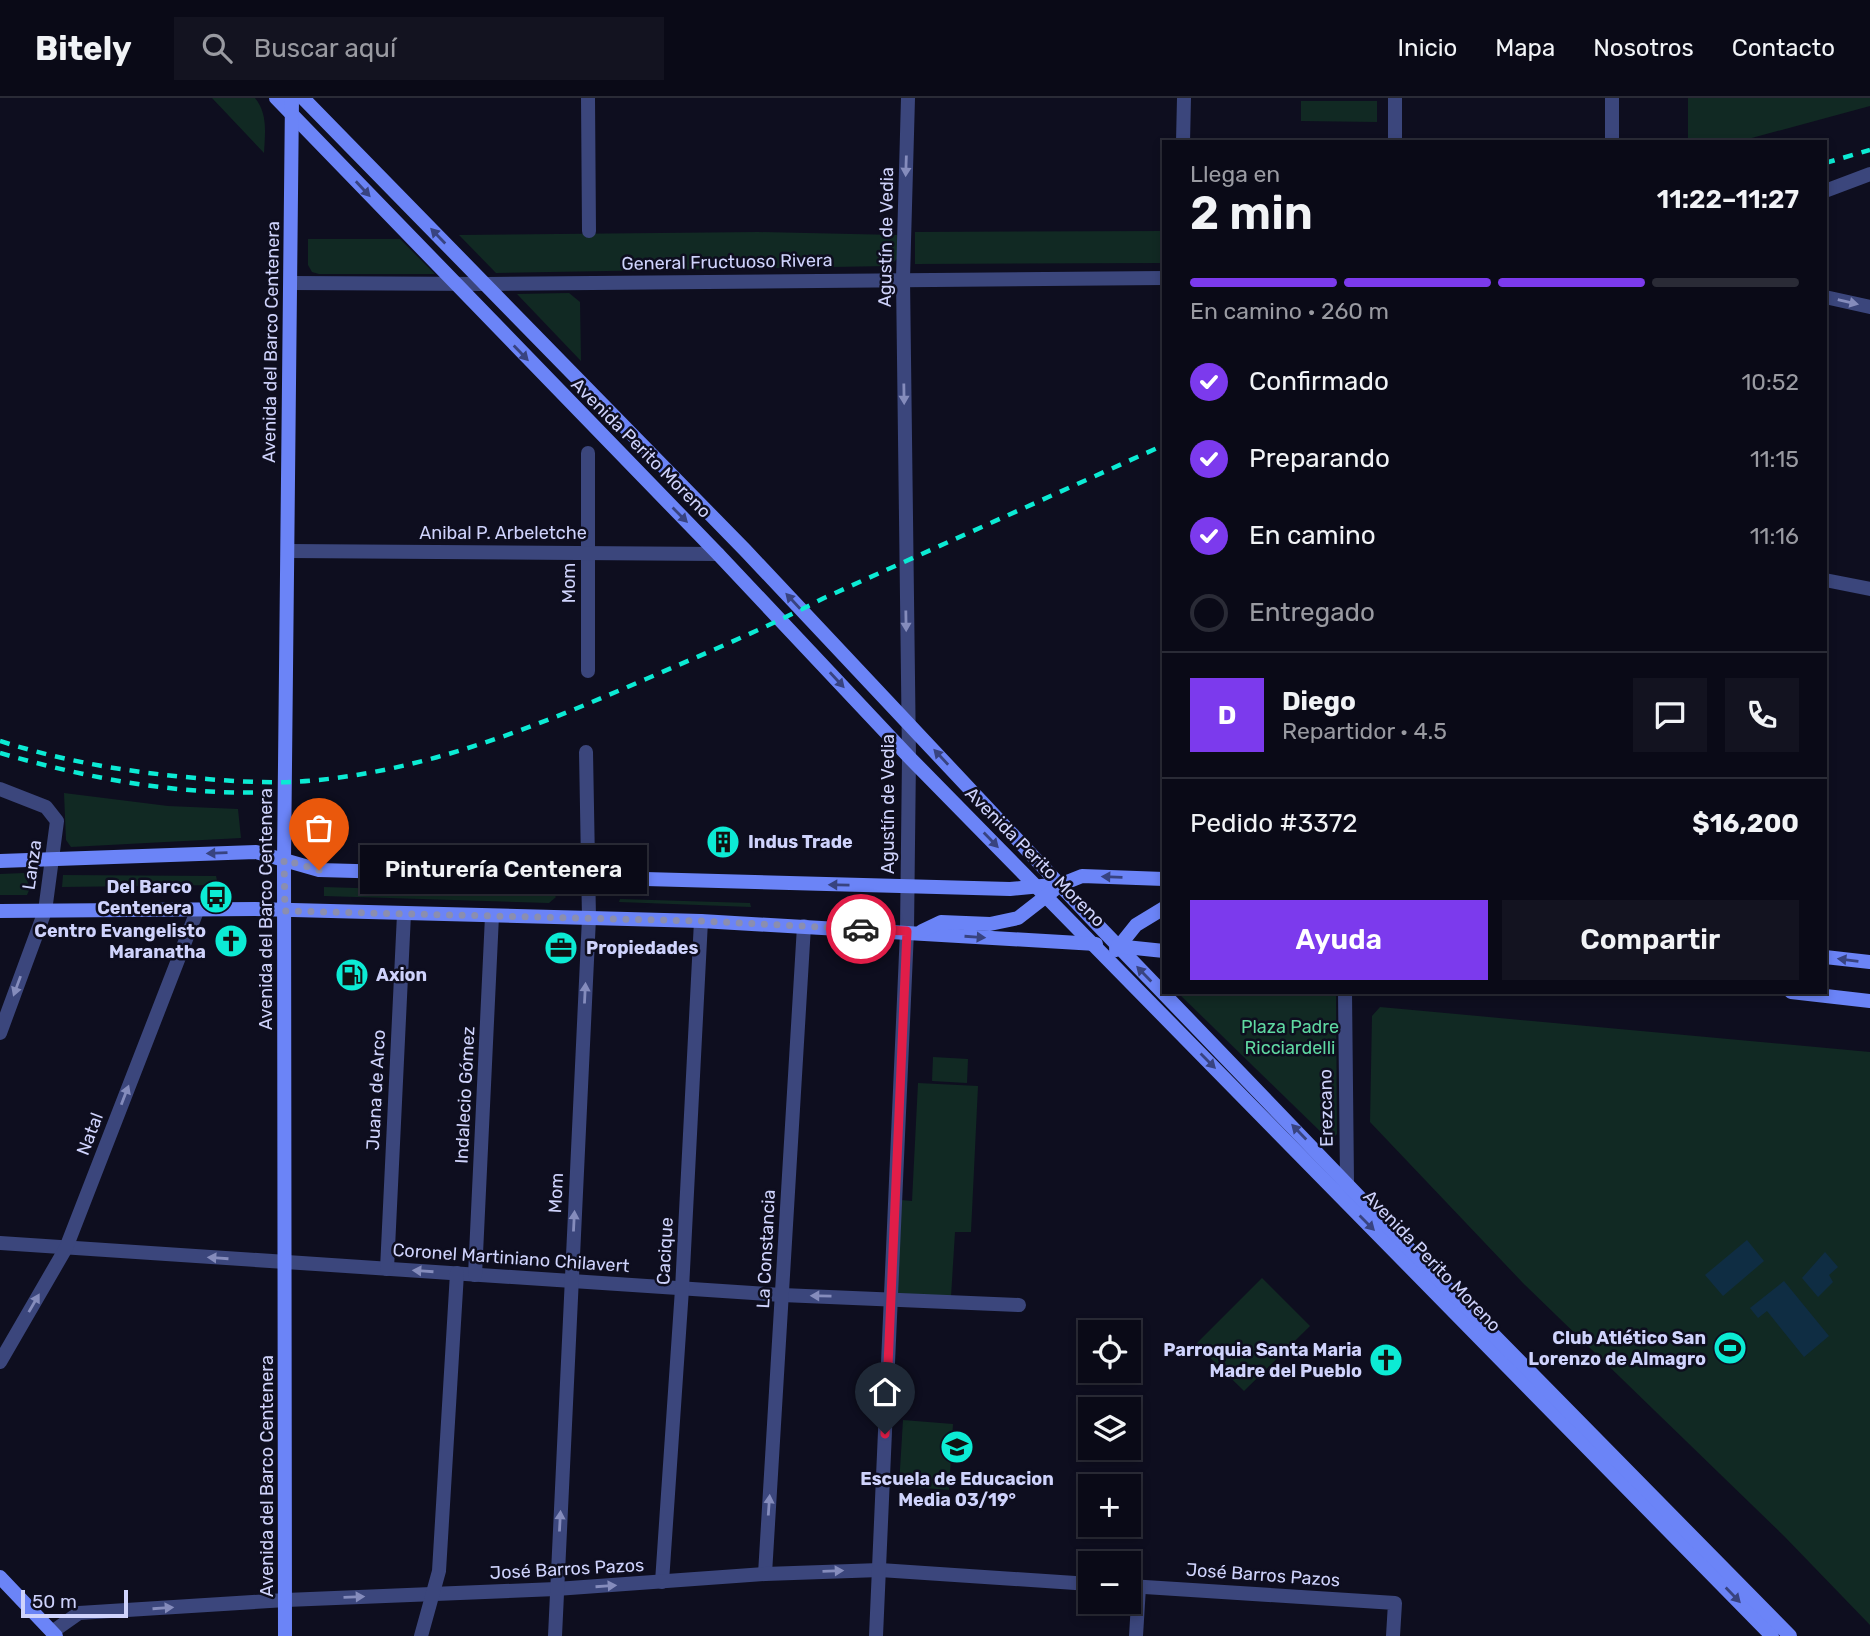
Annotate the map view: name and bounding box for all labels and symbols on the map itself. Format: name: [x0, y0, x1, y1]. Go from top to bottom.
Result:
one-way arrow: [901, 155, 912, 177]
street label: Agustín de Vedia: [874, 167, 898, 307]
one-way arrow: [355, 180, 371, 197]
street label: Avenida del Barco Centenera: [258, 221, 284, 463]
one-way arrow: [430, 228, 447, 244]
street label: General Fructuoso Rivera: [621, 249, 833, 275]
one-way arrow: [1837, 297, 1859, 308]
one-way arrow: [512, 344, 528, 361]
street label: Avenida Perito Moreno: [567, 374, 715, 522]
one-way arrow: [898, 383, 910, 405]
one-way arrow: [671, 507, 688, 523]
street label: Anibal P. Arbeletche: [419, 522, 587, 544]
street label: Mom: [558, 563, 580, 603]
one-way arrow: [784, 592, 801, 609]
one-way arrow: [900, 610, 912, 632]
one-way arrow: [828, 671, 844, 688]
street label: Agustín de Vedia: [877, 734, 899, 874]
one-way arrow: [933, 749, 949, 766]
street label: Avenida Perito Moreno: [961, 783, 1109, 931]
street label: Avenida del Barco Centenera: [255, 788, 277, 1030]
pin: [289, 798, 349, 870]
building icon: Indus Trade: [704, 823, 742, 861]
place label: Indus Trade: [748, 831, 853, 853]
one-way arrow: [983, 832, 1000, 849]
street label: Lanza: [18, 839, 46, 891]
callout: Pinturería Centenera: [361, 846, 648, 894]
one-way arrow: [206, 847, 228, 859]
one-way arrow: [1101, 872, 1123, 883]
place label: Del Barco Centenera: [97, 876, 192, 919]
bus stop icon: Del Barco Centenera: [197, 878, 235, 916]
one-way arrow: [827, 879, 849, 890]
courier: [826, 894, 896, 964]
place label: Centro Evangelisto Maranatha: [34, 920, 206, 963]
church icon: Centro Evangelisto Maranatha: [212, 922, 250, 960]
office icon: Propiedades: [542, 929, 580, 967]
one-way arrow: [964, 931, 986, 942]
place label: Propiedades: [586, 937, 698, 959]
one-way arrow: [1836, 954, 1858, 965]
fuel station icon: Axion: [333, 956, 371, 994]
place label: Axion: [376, 964, 427, 986]
one-way arrow: [1137, 966, 1153, 983]
one-way arrow: [12, 975, 23, 996]
one-way arrow: [580, 982, 591, 1004]
park label: Plaza Padre Ricciardelli: [1241, 1016, 1339, 1059]
street label: Indalecio Gómez: [450, 1026, 480, 1164]
street label: Juana de Arco: [362, 1029, 390, 1151]
one-way arrow: [1199, 1052, 1215, 1069]
street label: Erezcano: [1314, 1069, 1338, 1147]
one-way arrow: [120, 1084, 131, 1105]
street label: Natal: [72, 1110, 108, 1158]
one-way arrow: [1292, 1124, 1308, 1141]
street label: Mom: [544, 1172, 568, 1214]
street label: Avenida Perito Moreno: [1359, 1186, 1505, 1336]
street label: La Constancia: [752, 1189, 780, 1309]
one-way arrow: [569, 1209, 580, 1231]
one-way arrow: [1359, 1214, 1375, 1231]
street label: Cacique: [652, 1217, 678, 1285]
street label: Coronel Martiniano Chilavert: [392, 1239, 630, 1277]
one-way arrow: [207, 1252, 229, 1263]
one-way arrow: [412, 1265, 434, 1276]
one-way arrow: [810, 1290, 832, 1302]
one-way arrow: [28, 1293, 40, 1312]
place label: Club Atlético San Lorenzo de Almagro: [1528, 1327, 1706, 1370]
sports icon: Club Atlético San Lorenzo de Almagro: [1711, 1329, 1749, 1367]
place label: Parroquia Santa Maria Madre del Pueblo: [1163, 1339, 1362, 1382]
church icon: Parroquia Santa Maria Madre del Pueblo: [1367, 1341, 1405, 1379]
street label: Avenida del Barco Centenera: [256, 1355, 278, 1597]
pin: [855, 1362, 915, 1434]
school or university icon: Escuela de Educacion Media 03/19°: [938, 1428, 976, 1466]
place label: Escuela de Educacion Media 03/19°: [860, 1468, 1054, 1511]
one-way arrow: [764, 1494, 775, 1516]
one-way arrow: [554, 1510, 565, 1532]
street label: José Barros Pazos: [489, 1554, 645, 1584]
street label: José Barros Pazos: [1185, 1559, 1341, 1591]
one-way arrow: [822, 1566, 844, 1577]
one-way arrow: [595, 1580, 617, 1591]
one-way arrow: [1724, 1586, 1740, 1603]
scale bar: [21, 1587, 128, 1619]
one-way arrow: [344, 1592, 366, 1603]
one-way arrow: [152, 1602, 174, 1613]

